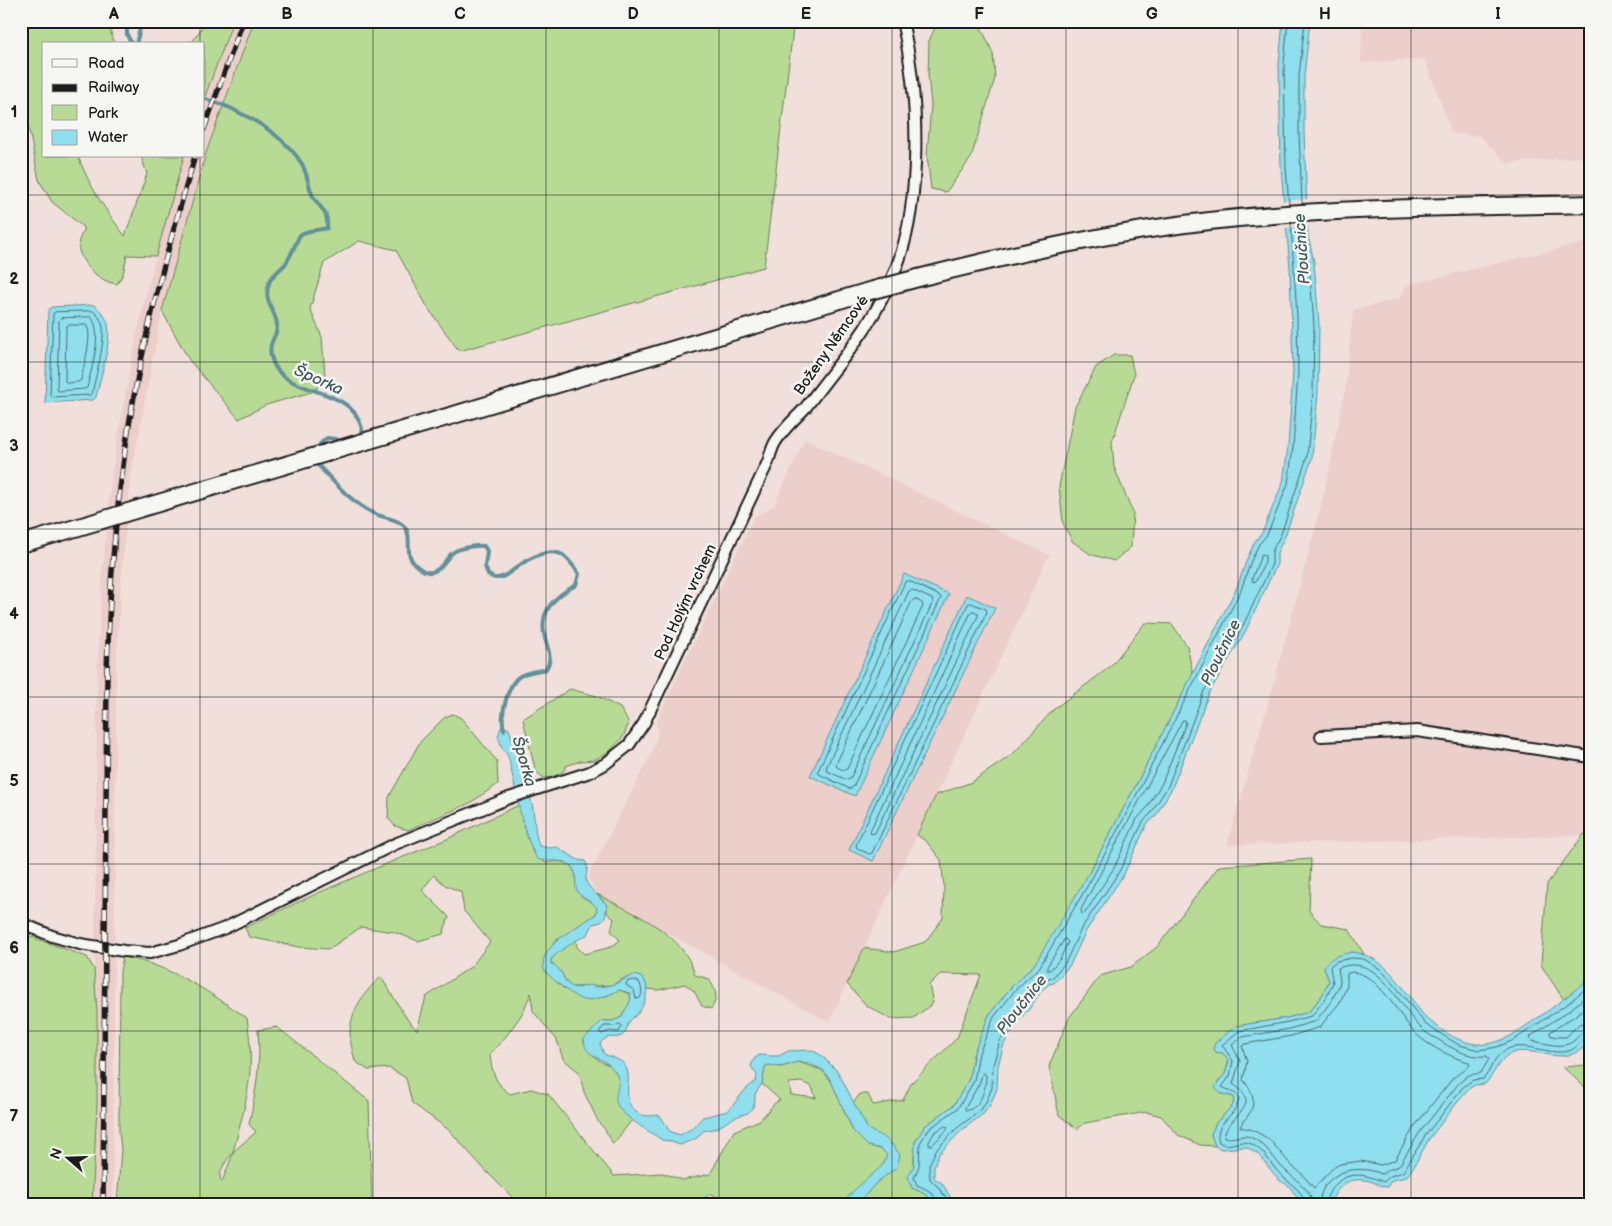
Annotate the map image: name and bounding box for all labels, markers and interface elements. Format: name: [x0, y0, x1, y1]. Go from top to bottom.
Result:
text: A: [108, 5, 119, 24]
text: B: [281, 5, 293, 24]
text: C: [454, 5, 466, 24]
text: D: [627, 5, 639, 24]
text: E: [801, 5, 811, 24]
text: F: [974, 5, 984, 24]
text: G: [1146, 5, 1158, 24]
text: H: [1319, 5, 1331, 24]
text: I: [1495, 5, 1501, 24]
legend: [42, 42, 205, 158]
text: Road: [88, 54, 124, 73]
text: Railway: [88, 78, 139, 97]
text: 1: [11, 103, 17, 122]
text: Park: [88, 104, 119, 123]
text: Water: [88, 128, 128, 147]
water label: Ploučnice: [1291, 213, 1314, 285]
text: 2: [9, 270, 19, 289]
street label: Boženy Němcové: [790, 292, 873, 399]
water label: Šporka: [291, 359, 347, 400]
text: 3: [9, 437, 19, 456]
street label: Pod Holým vrchem: [650, 541, 721, 663]
text: 4: [9, 605, 19, 624]
water label: Ploučnice: [1197, 617, 1245, 689]
water label: Šporka: [507, 734, 542, 789]
text: 5: [9, 772, 19, 791]
text: 6: [9, 939, 19, 958]
water label: Ploučnice: [993, 971, 1051, 1039]
text: 7: [10, 1107, 19, 1126]
north arrow: [42, 1134, 92, 1184]
text: N: [46, 1146, 66, 1162]

